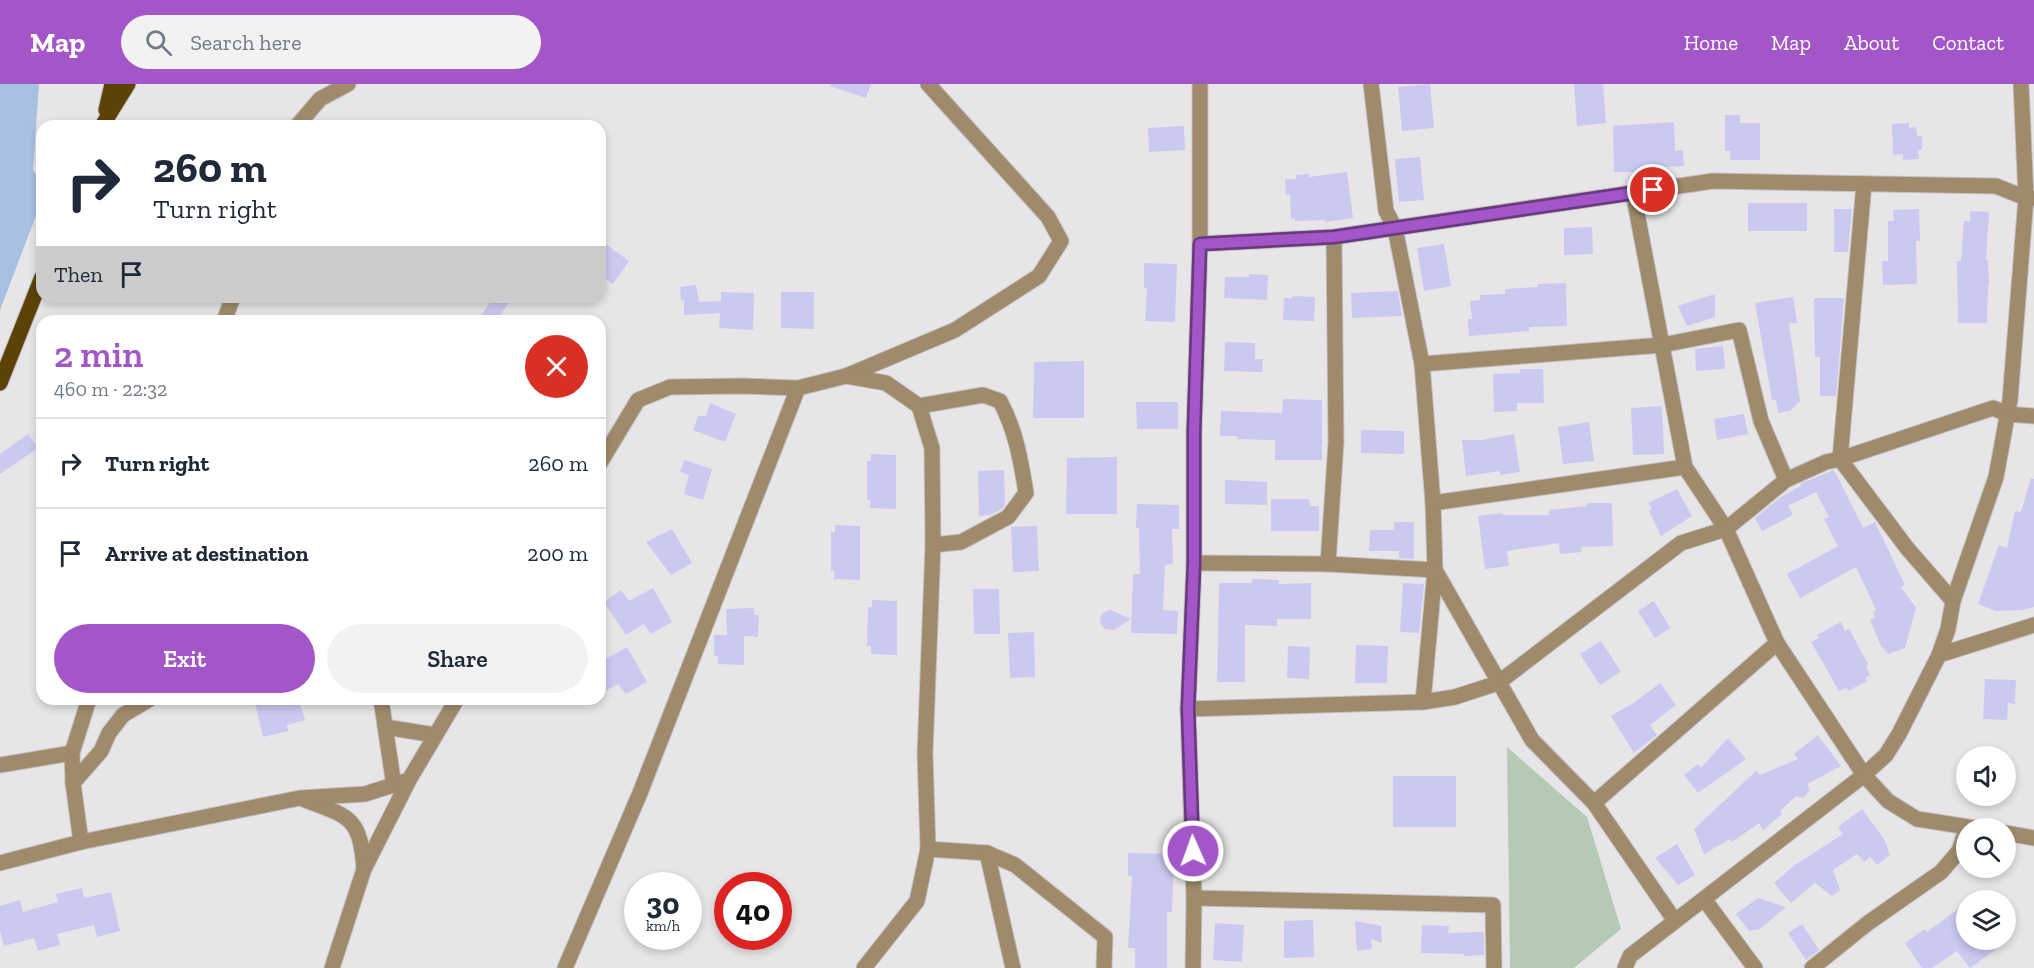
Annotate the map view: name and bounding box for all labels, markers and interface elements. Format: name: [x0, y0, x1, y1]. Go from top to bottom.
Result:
search box: [121, 15, 541, 69]
text: Map: [30, 26, 85, 59]
icon: search: [142, 26, 175, 59]
text: Search here: [190, 29, 302, 56]
text: Home: [1684, 30, 1738, 55]
text: Map: [1771, 30, 1811, 55]
text: About: [1844, 30, 1899, 55]
text: Contact: [1932, 30, 2004, 55]
text: 260 m: [153, 142, 267, 193]
icon: right: [54, 144, 132, 222]
pin: [1627, 164, 1678, 215]
icon: arrive: [1636, 173, 1669, 206]
text: Turn right: [153, 193, 277, 225]
icon: arrive: [115, 258, 148, 291]
text: Then: [54, 261, 103, 288]
text: 2 min: [54, 333, 143, 376]
button: close: [525, 335, 588, 398]
text: 460 m · 22:32: [54, 377, 167, 401]
icon: right: [54, 447, 87, 480]
text: Turn right: [105, 450, 209, 477]
text: 260 m: [528, 450, 588, 477]
icon: arrive: [54, 537, 87, 570]
text: Arrive at destination: [105, 540, 308, 567]
text: 200 m: [527, 540, 588, 567]
button: Exit: [54, 624, 315, 693]
button: Share: [327, 624, 588, 693]
map controls: [1956, 746, 2016, 950]
button: sound: [1956, 746, 2016, 806]
button: search: [1956, 818, 2016, 878]
position arrow: [1161, 819, 1225, 883]
speed limit sign: 40: [714, 872, 792, 950]
text: 30: [646, 886, 680, 922]
button: layers: [1956, 890, 2016, 950]
text: km/h: [646, 917, 680, 935]

